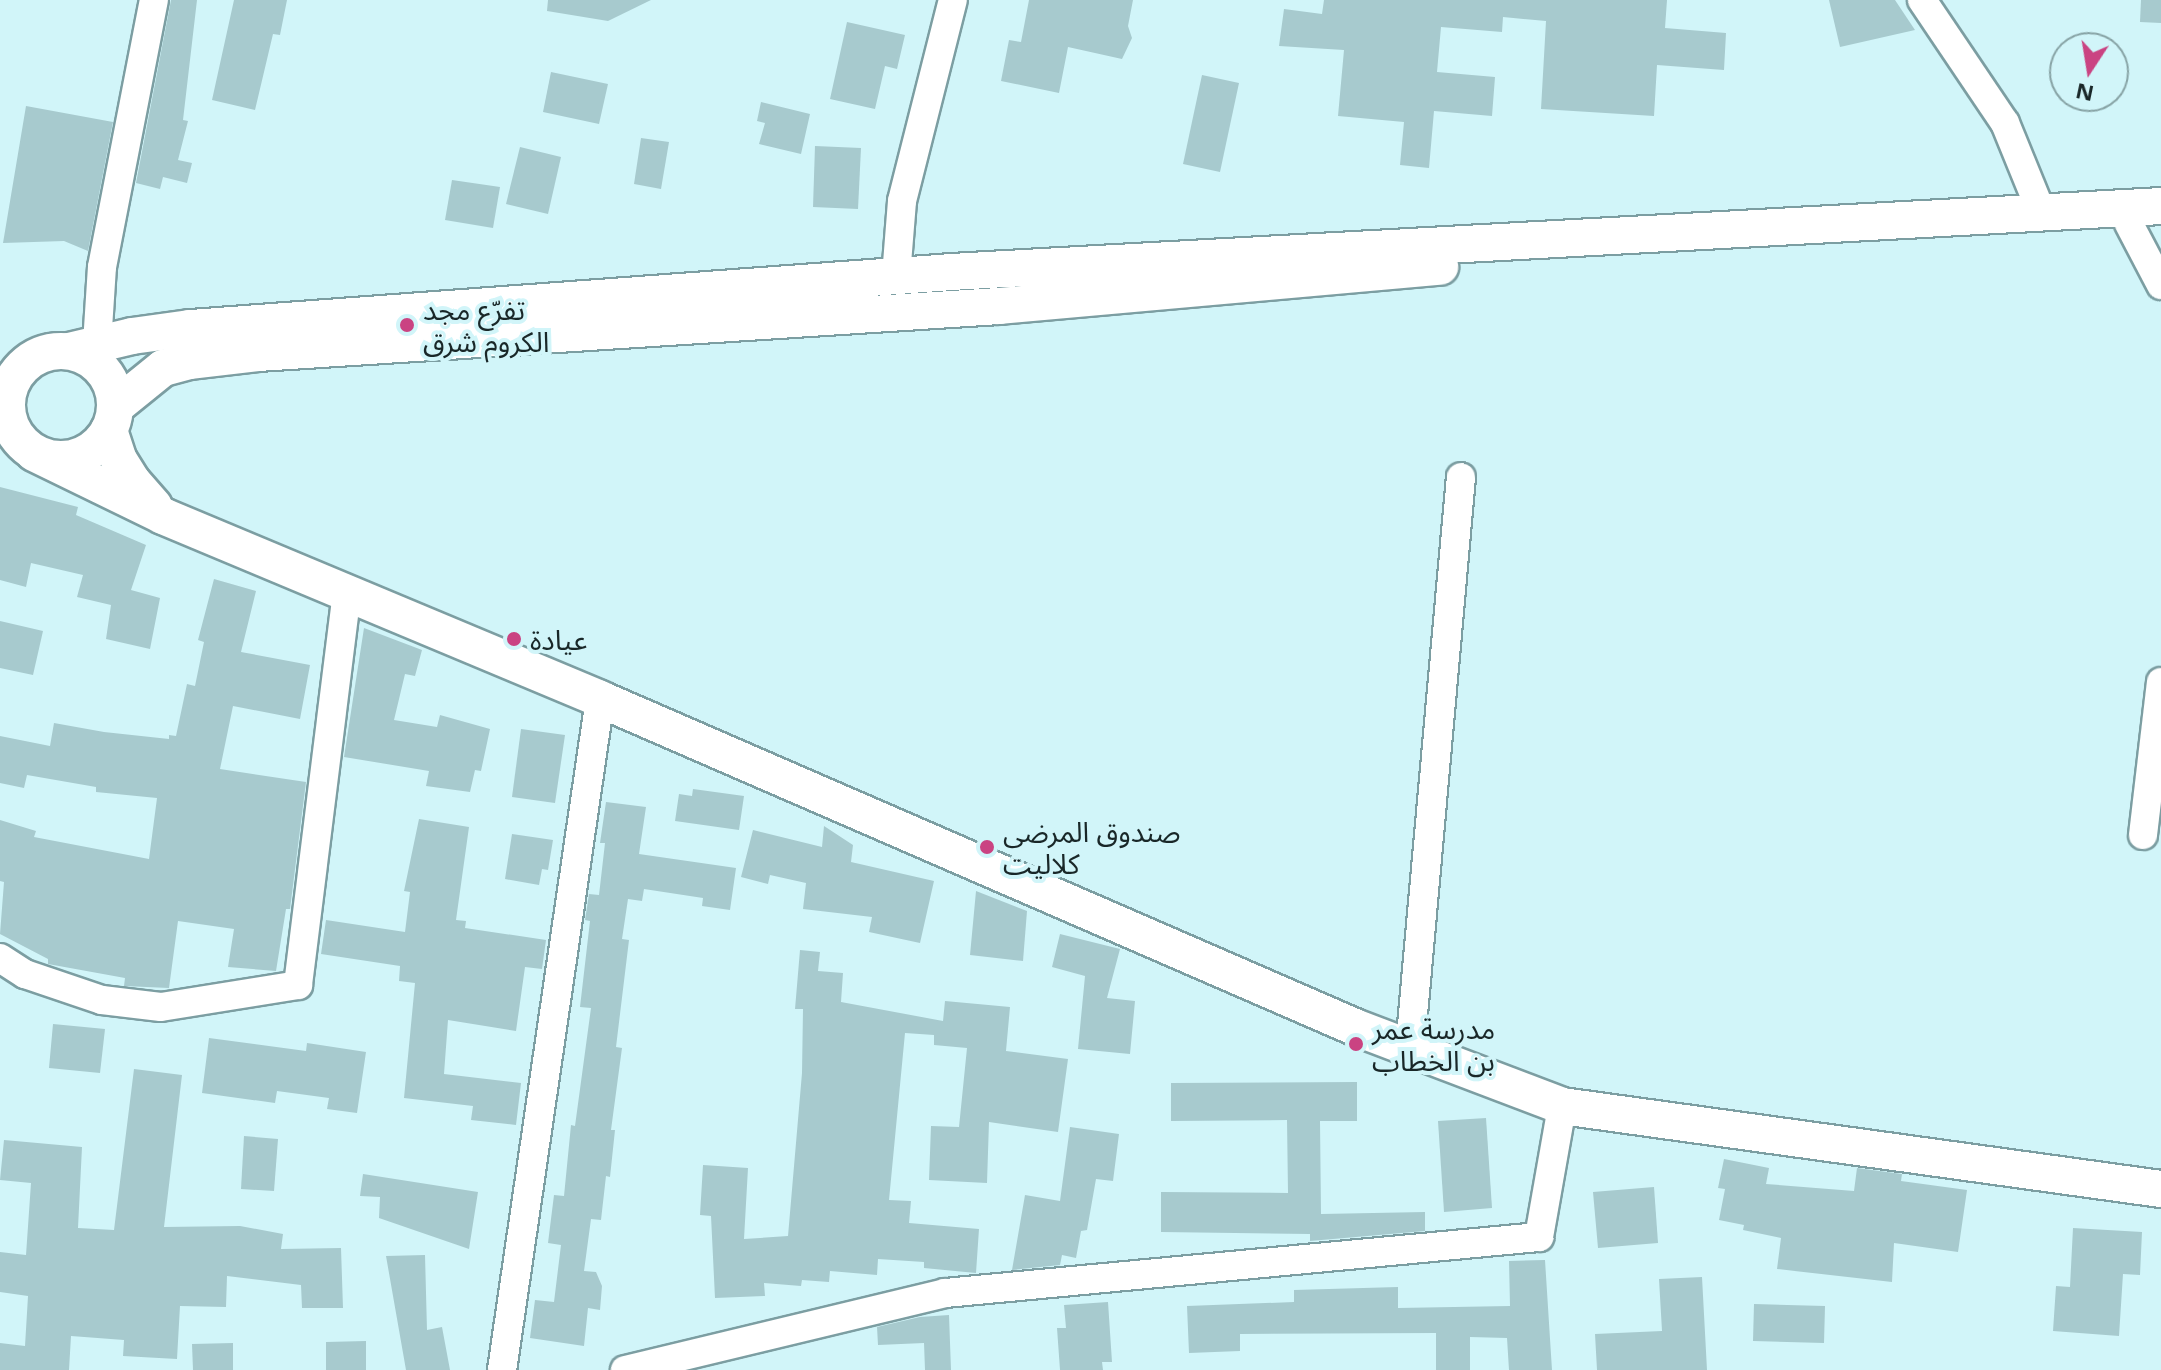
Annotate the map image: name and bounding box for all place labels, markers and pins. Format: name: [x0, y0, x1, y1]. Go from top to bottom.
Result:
place label: تفرّع مجد الكروم شرق: [423, 292, 549, 358]
marker: تفرّع مجد الكروم شرق: [398, 316, 416, 334]
place label: عيادة: [530, 622, 587, 656]
marker: عيادة: [505, 630, 523, 648]
place label: صندوق المرضى كلاليت: [1003, 814, 1181, 880]
marker: صندوق المرضى كلاليت: [978, 838, 996, 856]
place label: مدرسة عمر بن الخطاب: [1372, 1011, 1495, 1077]
marker: مدرسة عمر بن الخطاب: [1347, 1035, 1365, 1053]

